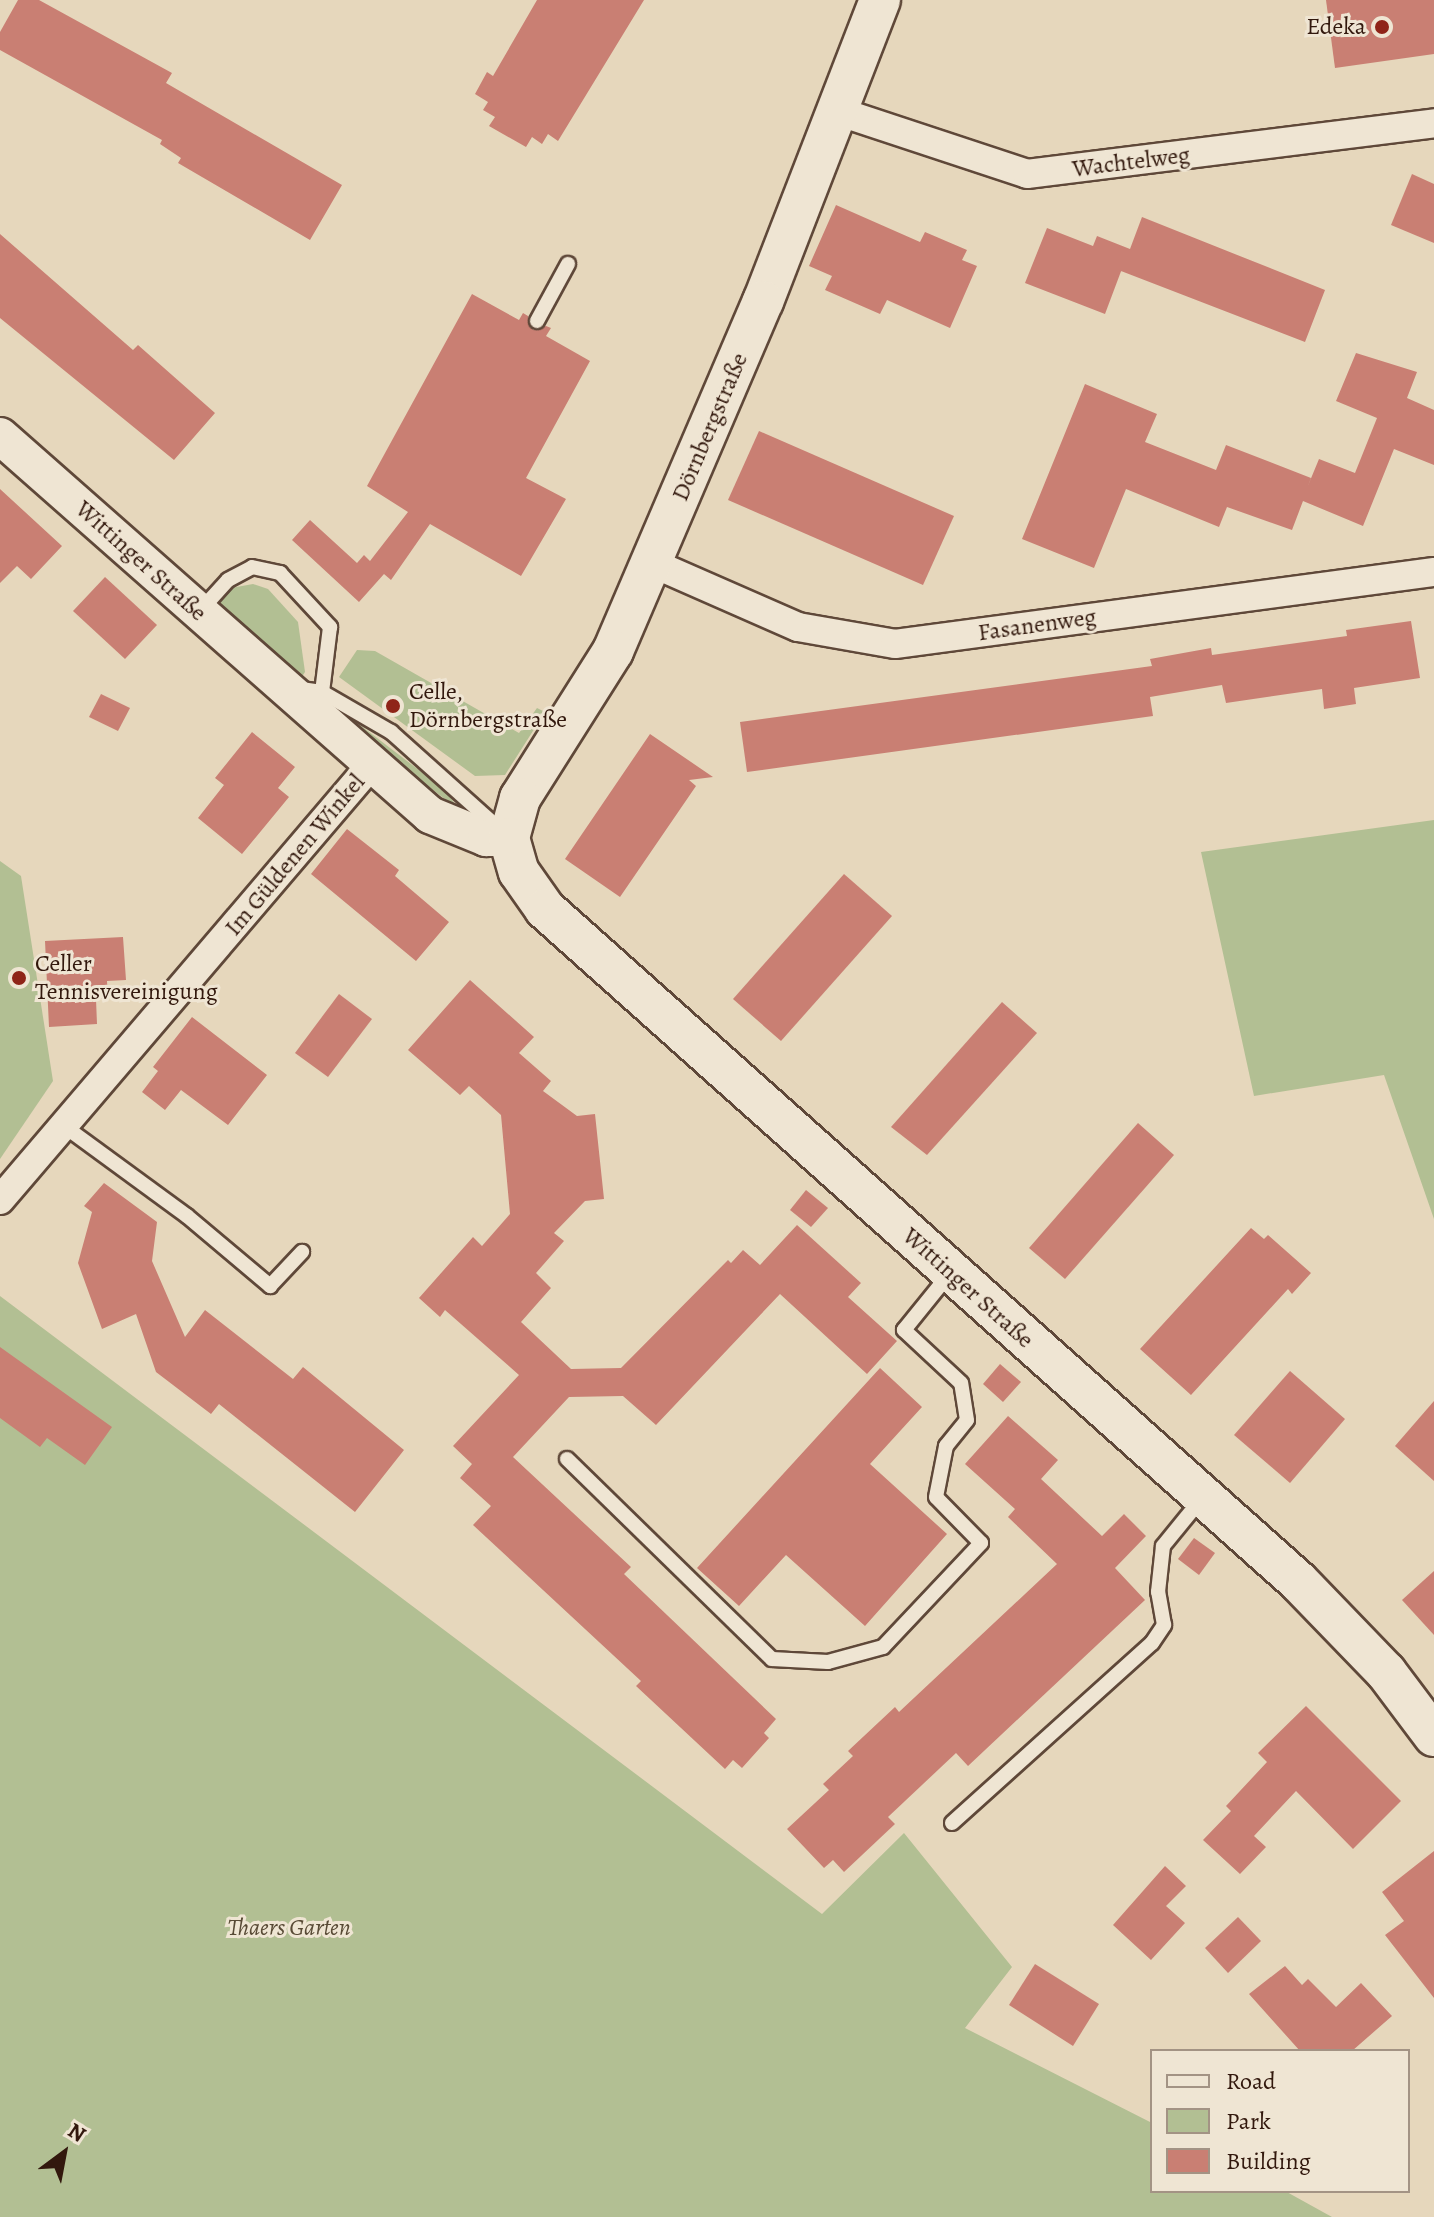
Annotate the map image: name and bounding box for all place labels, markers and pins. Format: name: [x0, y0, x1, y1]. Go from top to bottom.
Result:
place label: Edeka: [1306, 13, 1366, 41]
marker: Edeka: [1373, 18, 1391, 36]
place label: Celle, Dörnbergstraße: [409, 678, 567, 734]
marker: Celle, Dörnbergstraße: [384, 697, 402, 715]
place label: Celler Tennisvereinigung: [35, 950, 218, 1006]
marker: Celler Tennisvereinigung: [10, 969, 28, 987]

